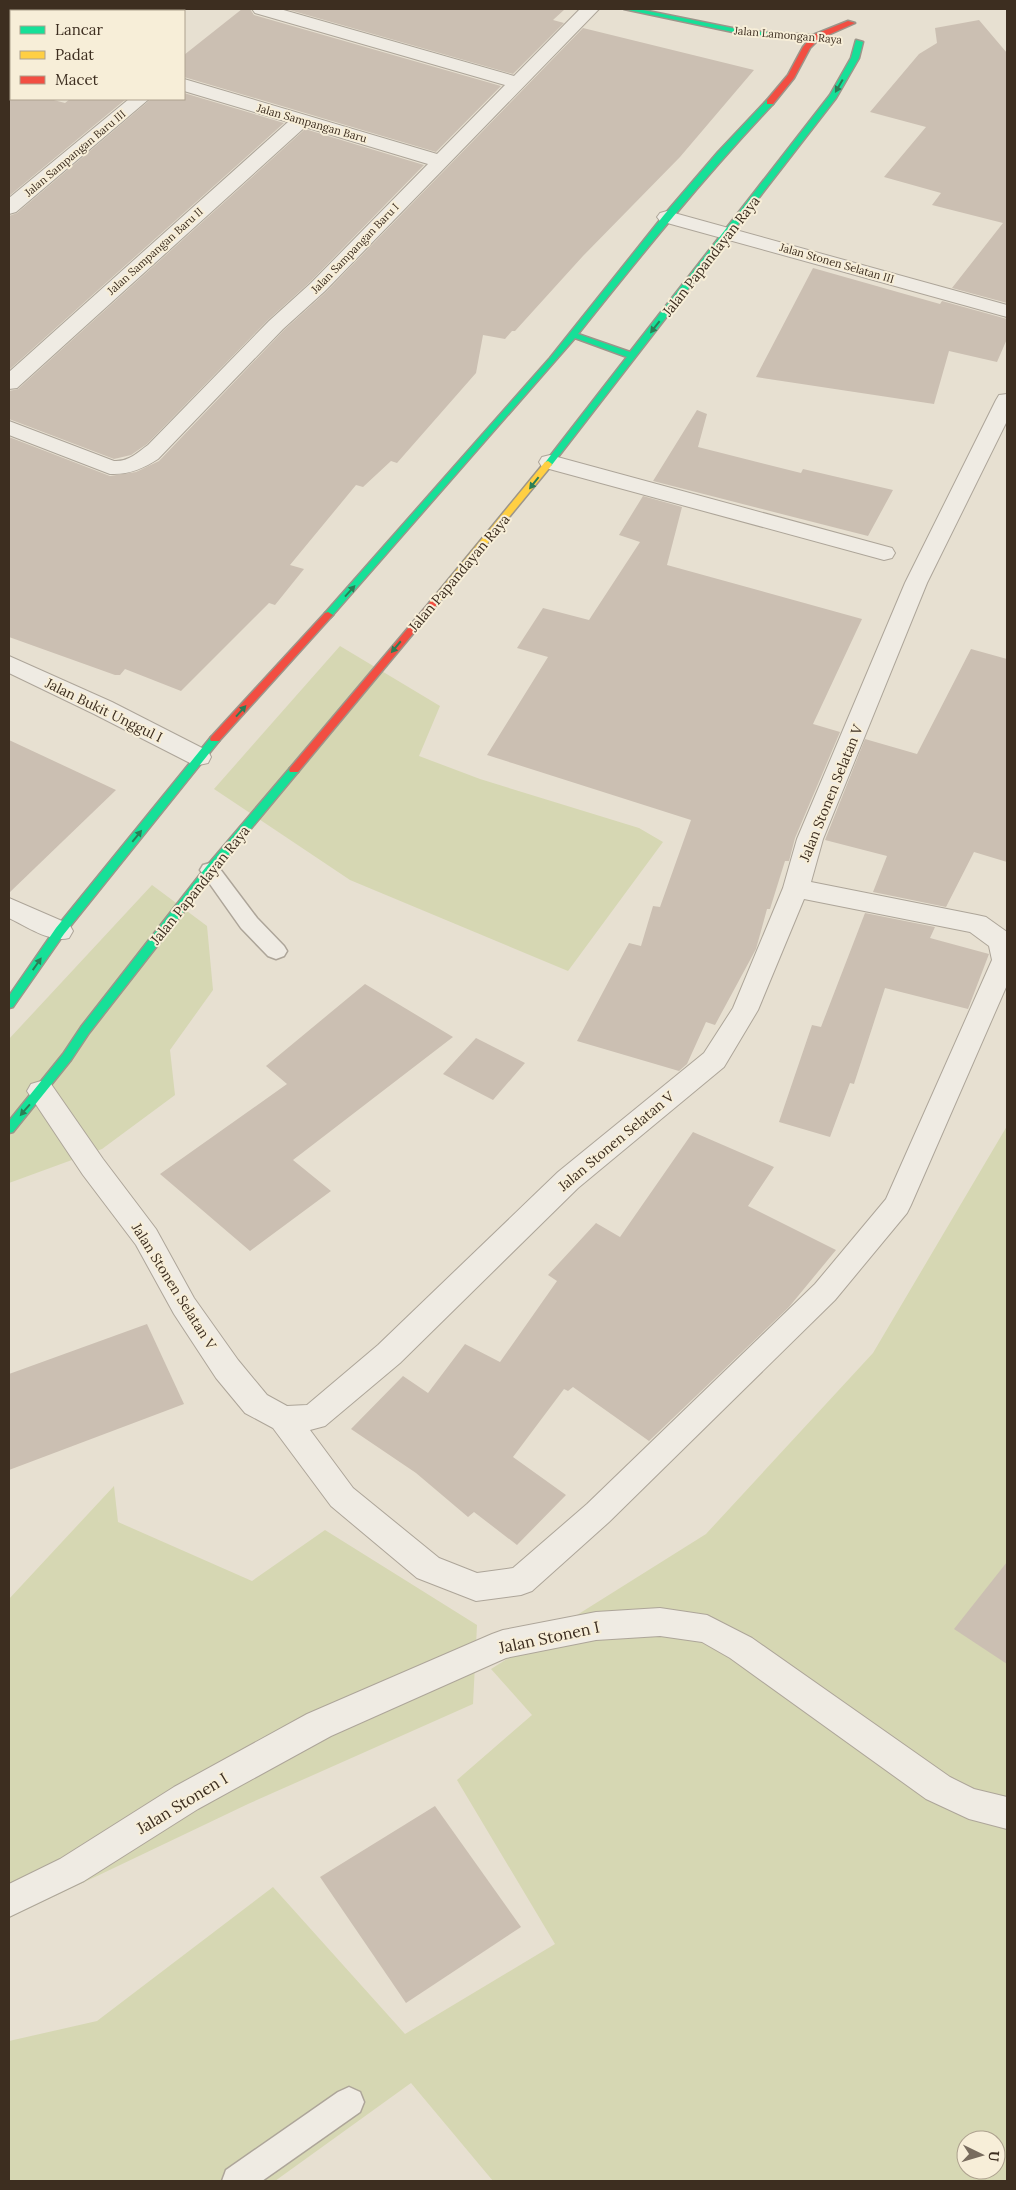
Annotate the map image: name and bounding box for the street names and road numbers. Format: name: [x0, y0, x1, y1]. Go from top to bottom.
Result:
street label: Jalan Lamongan Raya: [732, 23, 843, 47]
street label: Jalan Sampangan Baru: [254, 100, 369, 146]
street label: Jalan Sampangan Baru III: [21, 106, 129, 200]
street label: Jalan Papandayan Raya: [658, 192, 764, 321]
street label: Jalan Sampangan Baru I: [307, 200, 402, 297]
street label: Jalan Sampangan Baru II: [104, 204, 206, 298]
street label: Jalan Stonen Selatan III: [777, 240, 896, 286]
street label: Jalan Papandayan Raya: [404, 511, 513, 636]
street label: Jalan Bukit Unggul I: [42, 673, 166, 746]
street label: Jalan Stonen Selatan V: [795, 721, 867, 865]
street label: Jalan Papandayan Raya: [146, 822, 254, 949]
street label: Jalan Stonen Selatan V: [554, 1087, 678, 1195]
street label: Jalan Stonen Selatan V: [127, 1219, 221, 1353]
street label: Jalan Stonen I: [496, 1617, 601, 1658]
street label: Jalan Stonen I: [132, 1768, 231, 1839]

